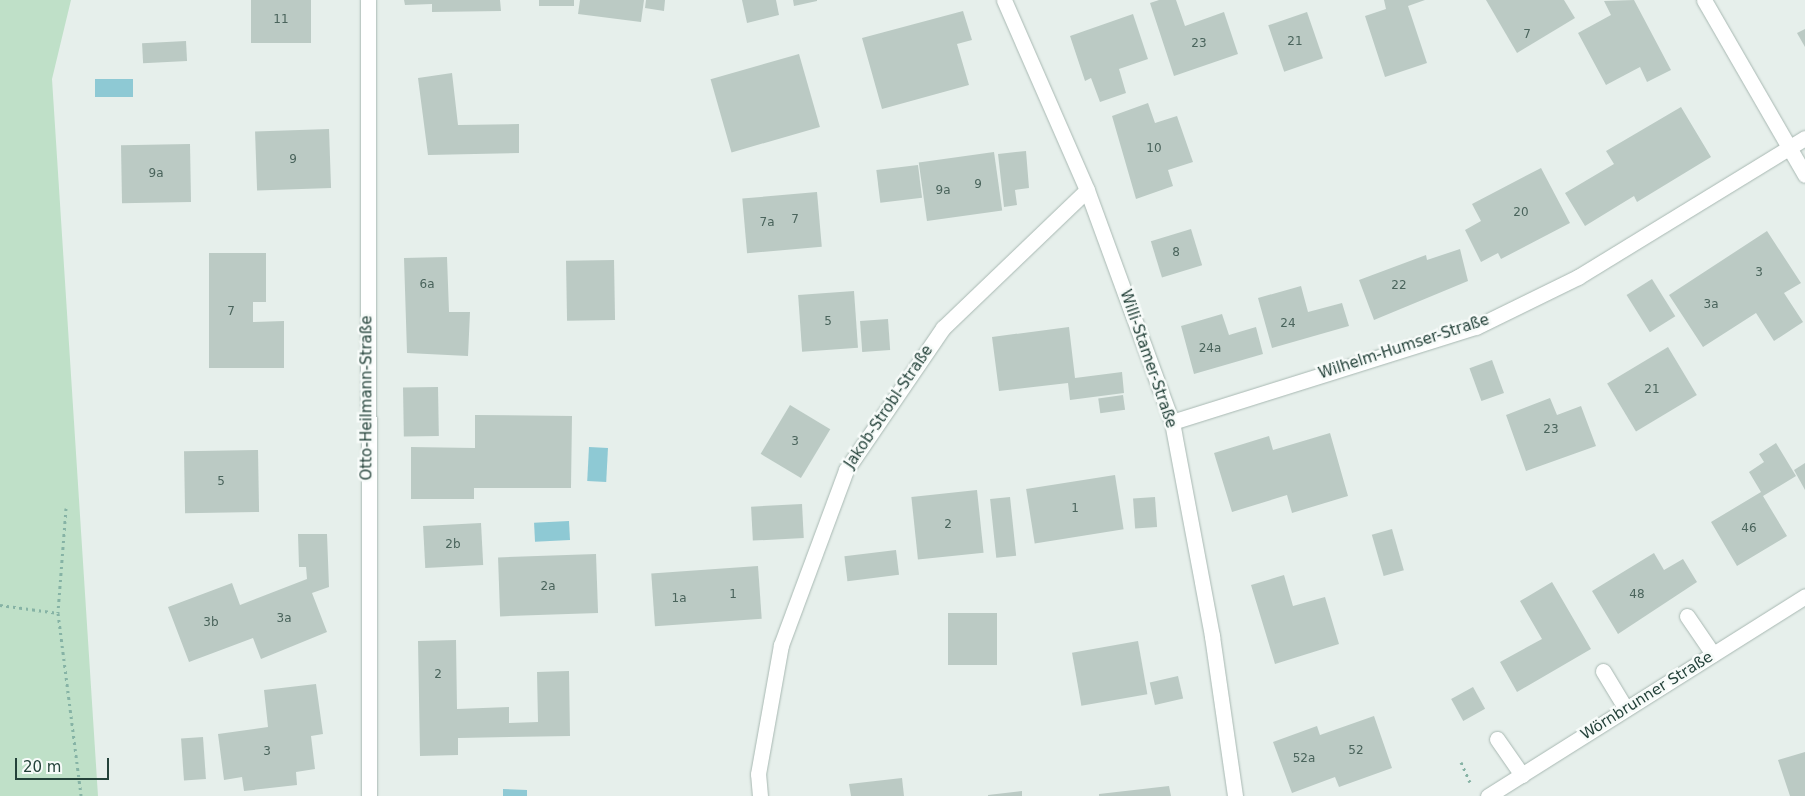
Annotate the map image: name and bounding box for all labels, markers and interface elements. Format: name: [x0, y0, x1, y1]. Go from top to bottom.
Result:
house number: 11: [273, 13, 289, 27]
house number: 7: [1523, 28, 1531, 42]
house number: 21: [1287, 35, 1303, 49]
house number: 23: [1191, 37, 1207, 51]
house number: 10: [1146, 142, 1162, 156]
house number: 9: [289, 153, 297, 167]
house number: 9a: [149, 167, 163, 181]
house number: 9: [974, 178, 982, 192]
house number: 9a: [936, 184, 950, 198]
house number: 20: [1513, 206, 1529, 220]
house number: 7: [791, 213, 799, 227]
house number: 7a: [760, 216, 774, 230]
house number: 8: [1172, 246, 1180, 260]
house number: 3: [1755, 266, 1763, 280]
house number: 6a: [420, 278, 434, 292]
house number: 22: [1391, 279, 1407, 293]
street label: Willi-Stamer-Straße: [1116, 287, 1180, 431]
house number: 3a: [1704, 298, 1718, 312]
house number: 7: [227, 305, 235, 319]
street label: Wilhelm-Humser-Straße: [1316, 311, 1492, 383]
house number: 5: [824, 315, 832, 329]
street label: Otto-Heilmann-Straße: [358, 316, 376, 480]
house number: 24: [1280, 317, 1296, 331]
street label: Jakob-Strobl-Straße: [841, 342, 937, 472]
house number: 24a: [1199, 342, 1221, 356]
house number: 21: [1644, 383, 1660, 397]
house number: 23: [1543, 423, 1559, 437]
house number: 3: [791, 435, 799, 449]
house number: 5: [217, 475, 225, 489]
house number: 1: [1071, 502, 1079, 516]
house number: 2: [944, 518, 952, 532]
house number: 46: [1741, 522, 1757, 536]
house number: 2b: [445, 538, 461, 552]
house number: 2a: [541, 580, 555, 594]
house number: 1: [729, 588, 737, 602]
house number: 48: [1629, 588, 1645, 602]
house number: 1a: [672, 592, 686, 606]
house number: 3a: [277, 612, 291, 626]
house number: 3b: [203, 616, 219, 630]
street label: Wörnbrunner Straße: [1578, 648, 1716, 744]
house number: 2: [434, 668, 442, 682]
house number: 52: [1348, 744, 1364, 758]
house number: 3: [263, 745, 271, 759]
scale bar: [18, 748, 111, 780]
house number: 52a: [1293, 752, 1315, 766]
text: 20 m: [23, 758, 61, 776]

